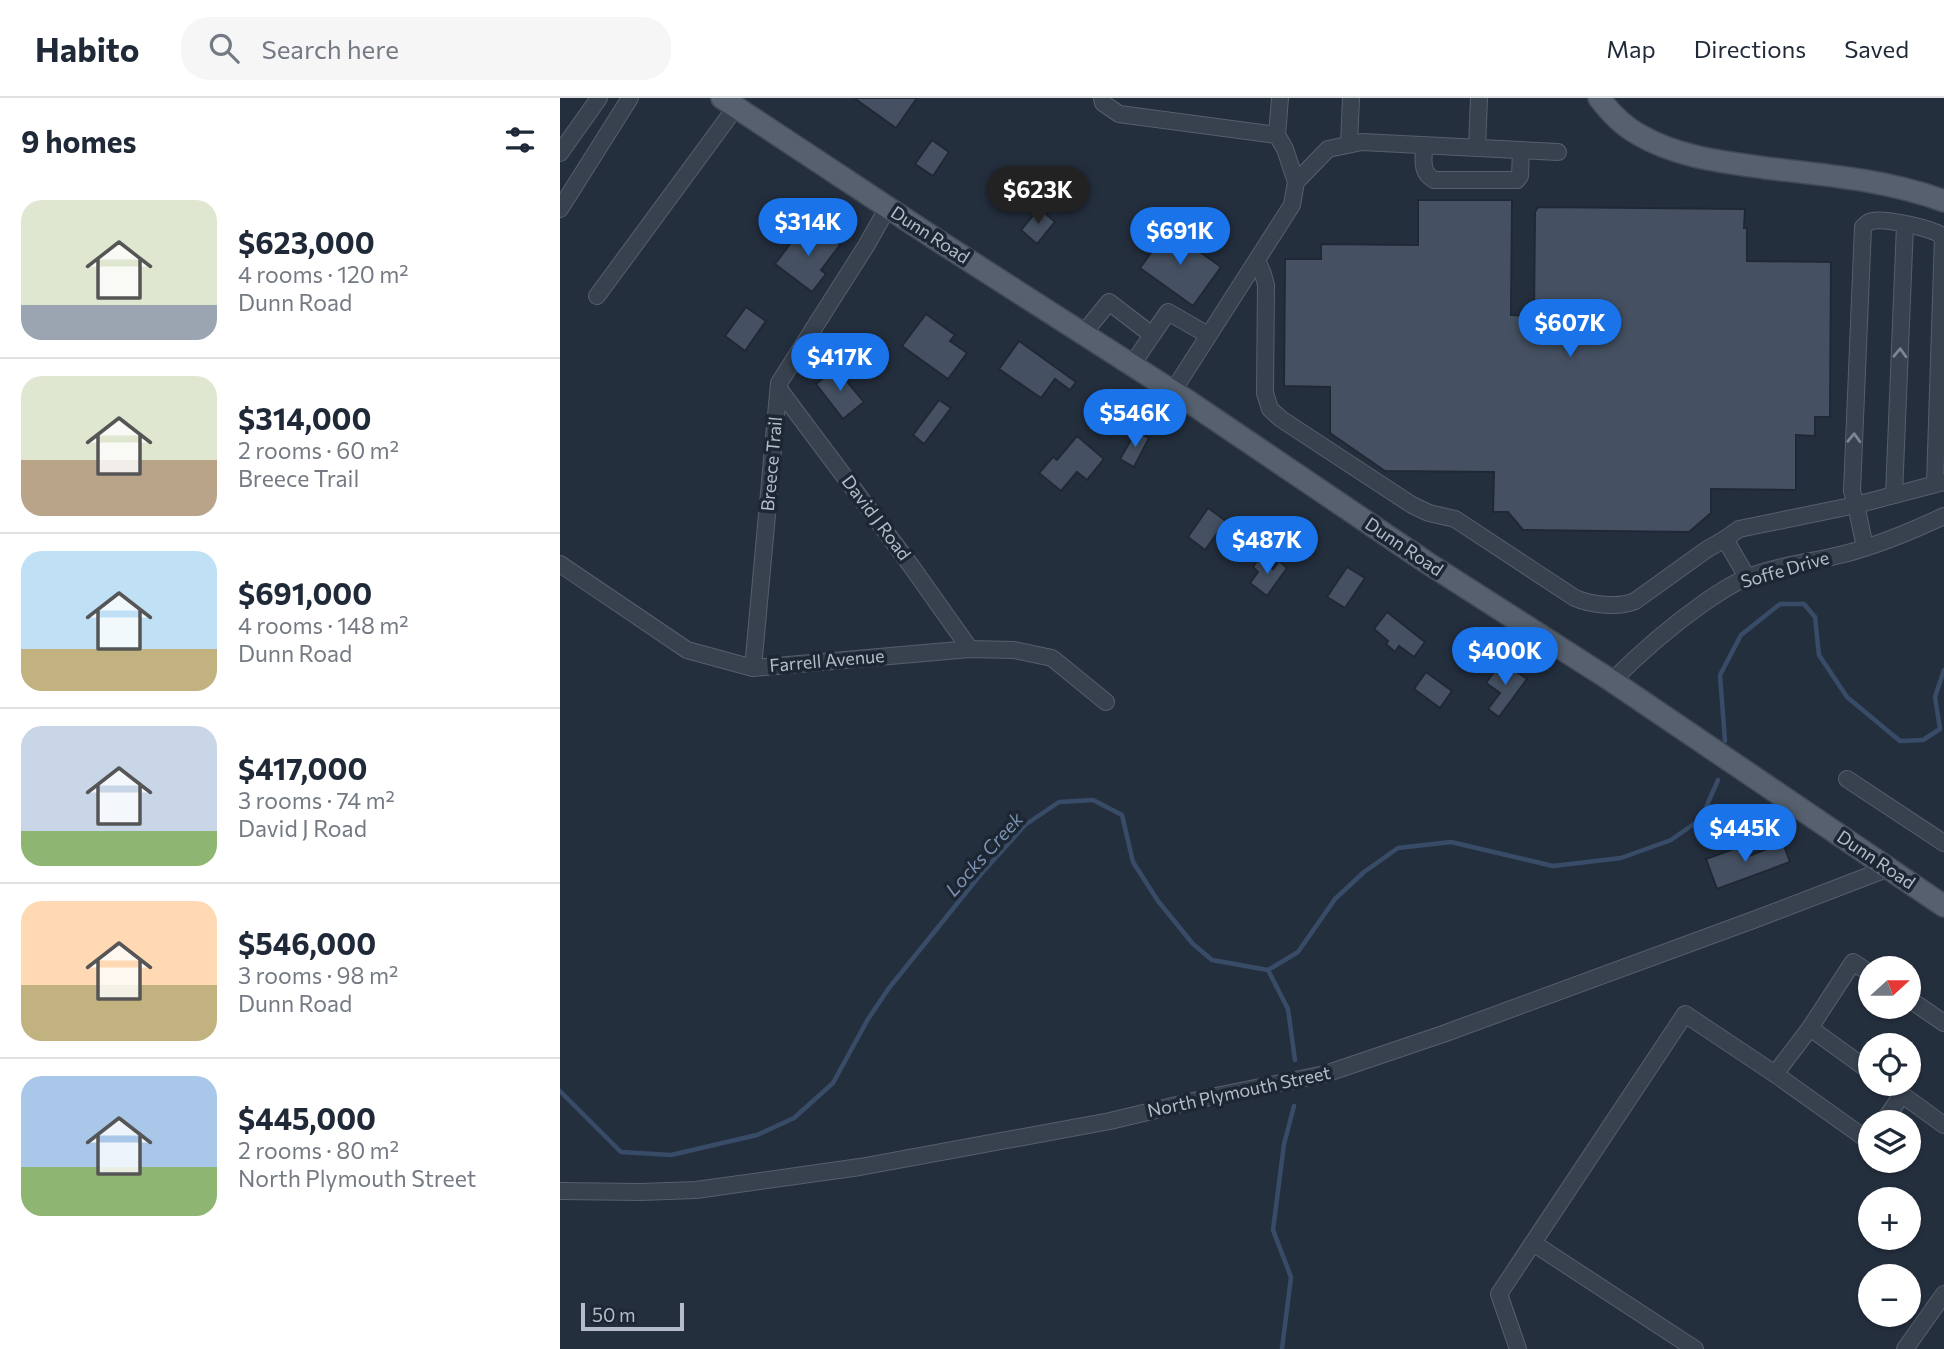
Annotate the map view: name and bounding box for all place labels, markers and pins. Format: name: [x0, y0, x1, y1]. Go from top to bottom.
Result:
pin: $623K: [989, 166, 1087, 226]
pin: $314K: [759, 198, 857, 258]
pin: $691K: [1131, 208, 1229, 267]
pin: $607K: [1521, 300, 1619, 359]
pin: $417K: [791, 334, 889, 393]
pin: $546K: [1086, 390, 1184, 449]
pin: $487K: [1218, 517, 1316, 576]
pin: $400K: [1456, 628, 1554, 687]
pin: $445K: [1696, 804, 1794, 864]

